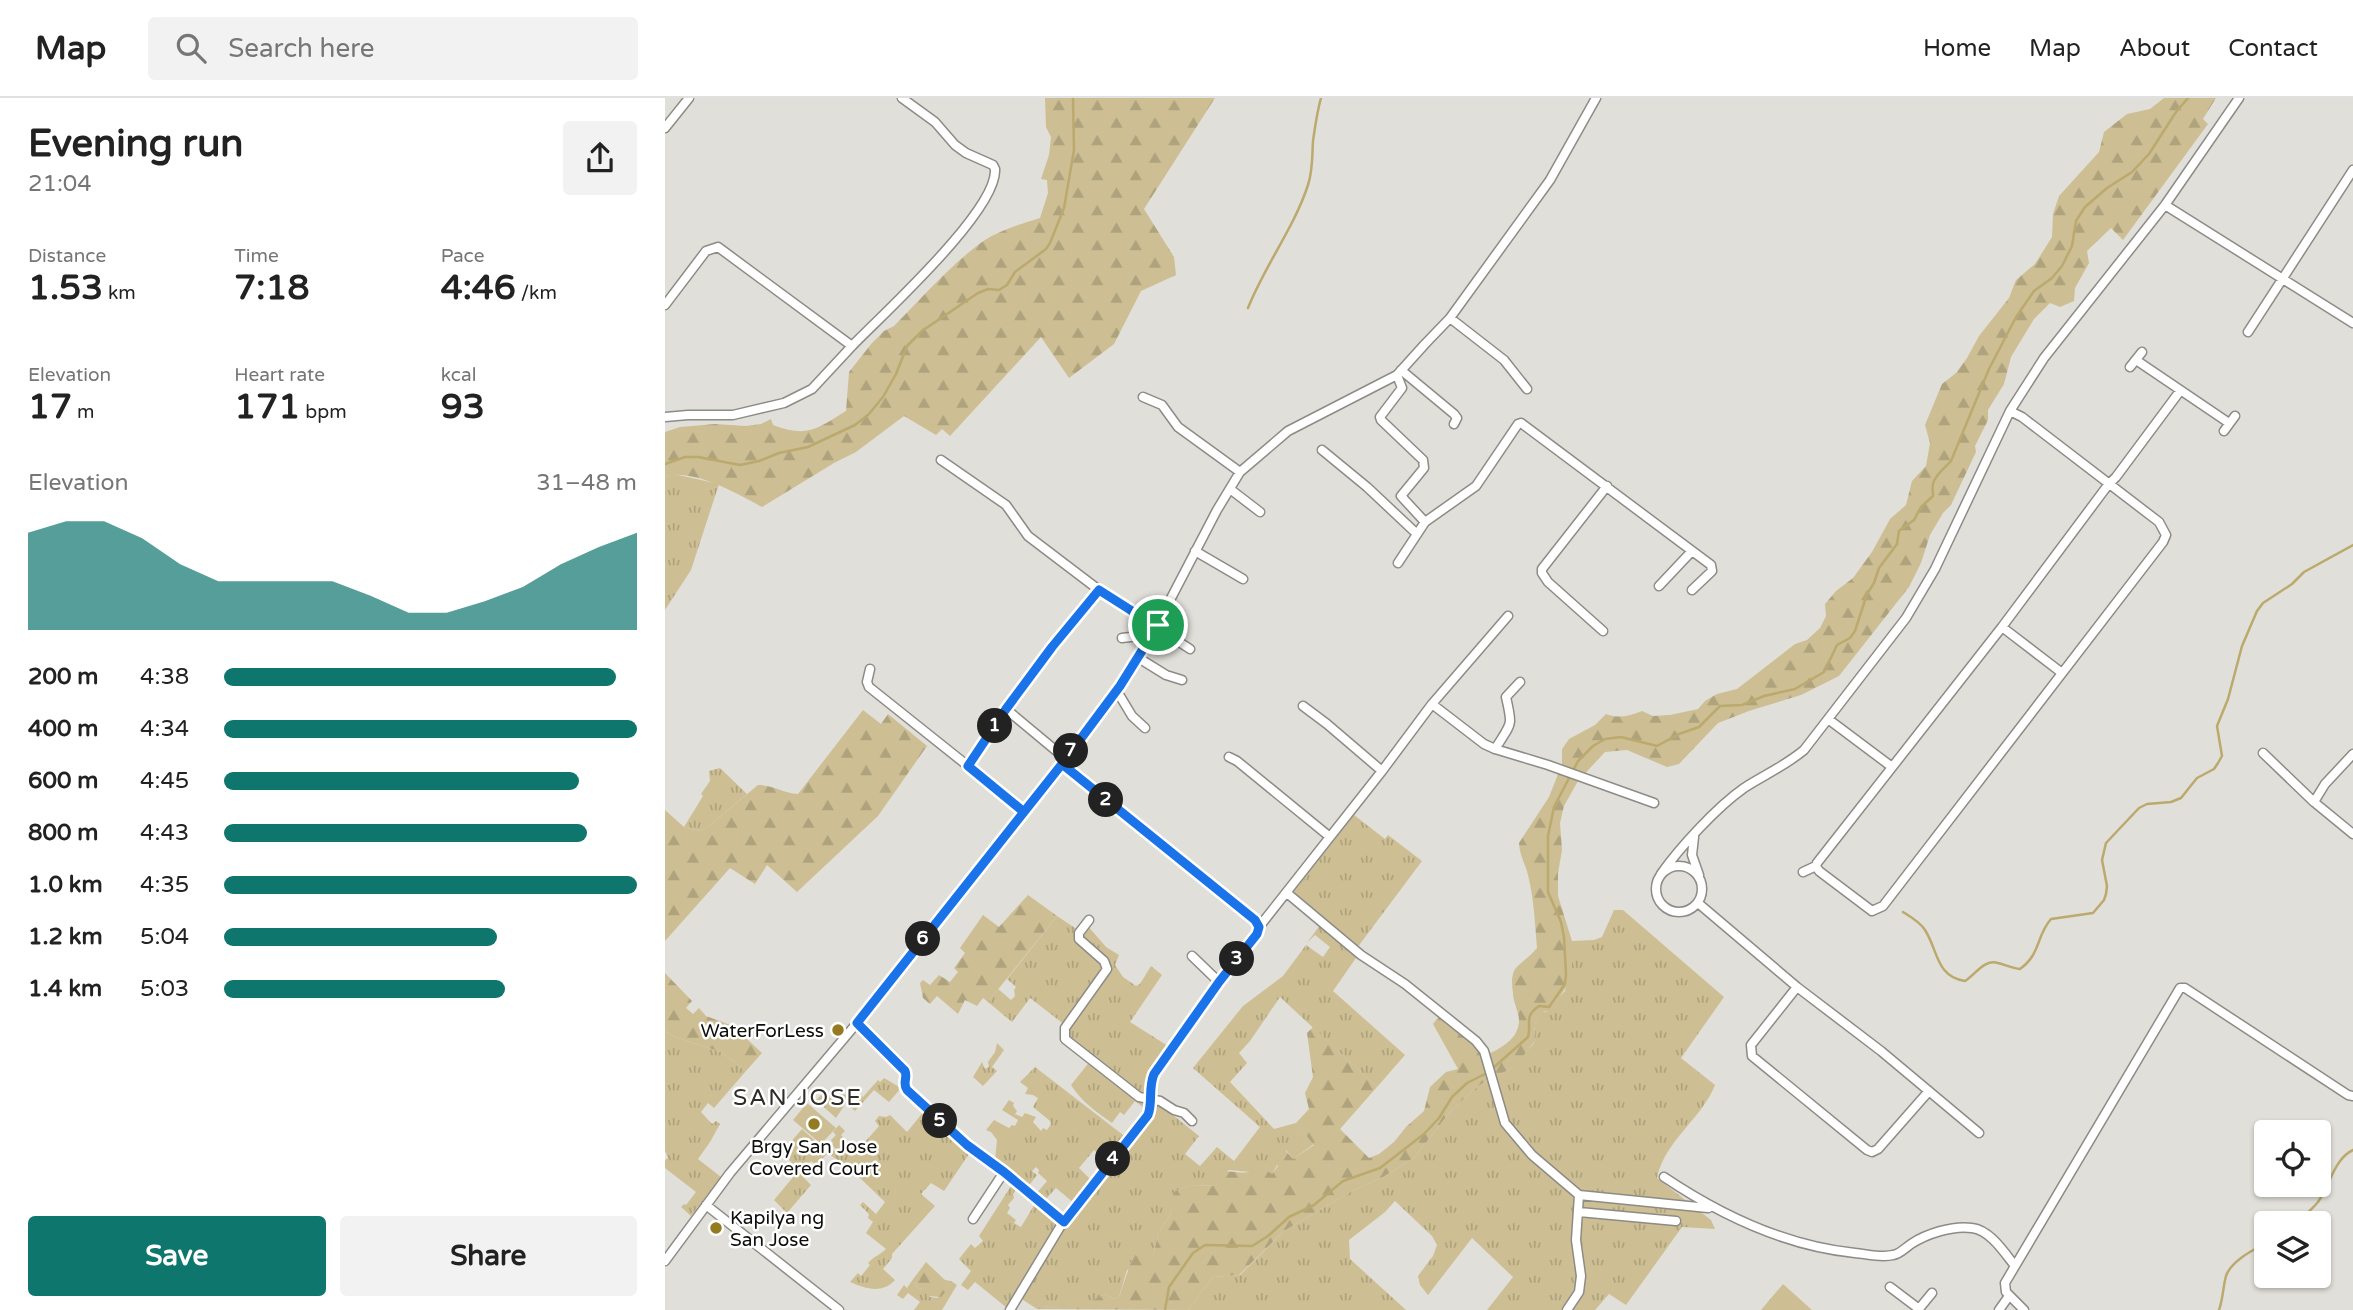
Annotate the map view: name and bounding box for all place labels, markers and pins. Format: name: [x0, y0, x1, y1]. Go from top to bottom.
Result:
pin: [1128, 595, 1188, 655]
pin: 1: [977, 708, 1013, 744]
pin: 7: [1053, 734, 1089, 768]
pin: 2: [1089, 782, 1123, 818]
pin: 6: [905, 922, 941, 956]
pin: 3: [1219, 942, 1255, 976]
place label: WaterForLess: [700, 1020, 824, 1042]
marker: WaterForLess: [830, 1022, 846, 1038]
pin: 5: [923, 1104, 957, 1138]
marker: Brgy San Jose Covered Court: [806, 1116, 822, 1132]
place label: Brgy San Jose Covered Court: [749, 1136, 879, 1180]
pin: 4: [1095, 1142, 1131, 1176]
place label: Kapilya ng San Jose: [730, 1207, 824, 1251]
marker: Kapilya ng San Jose: [708, 1220, 724, 1236]

